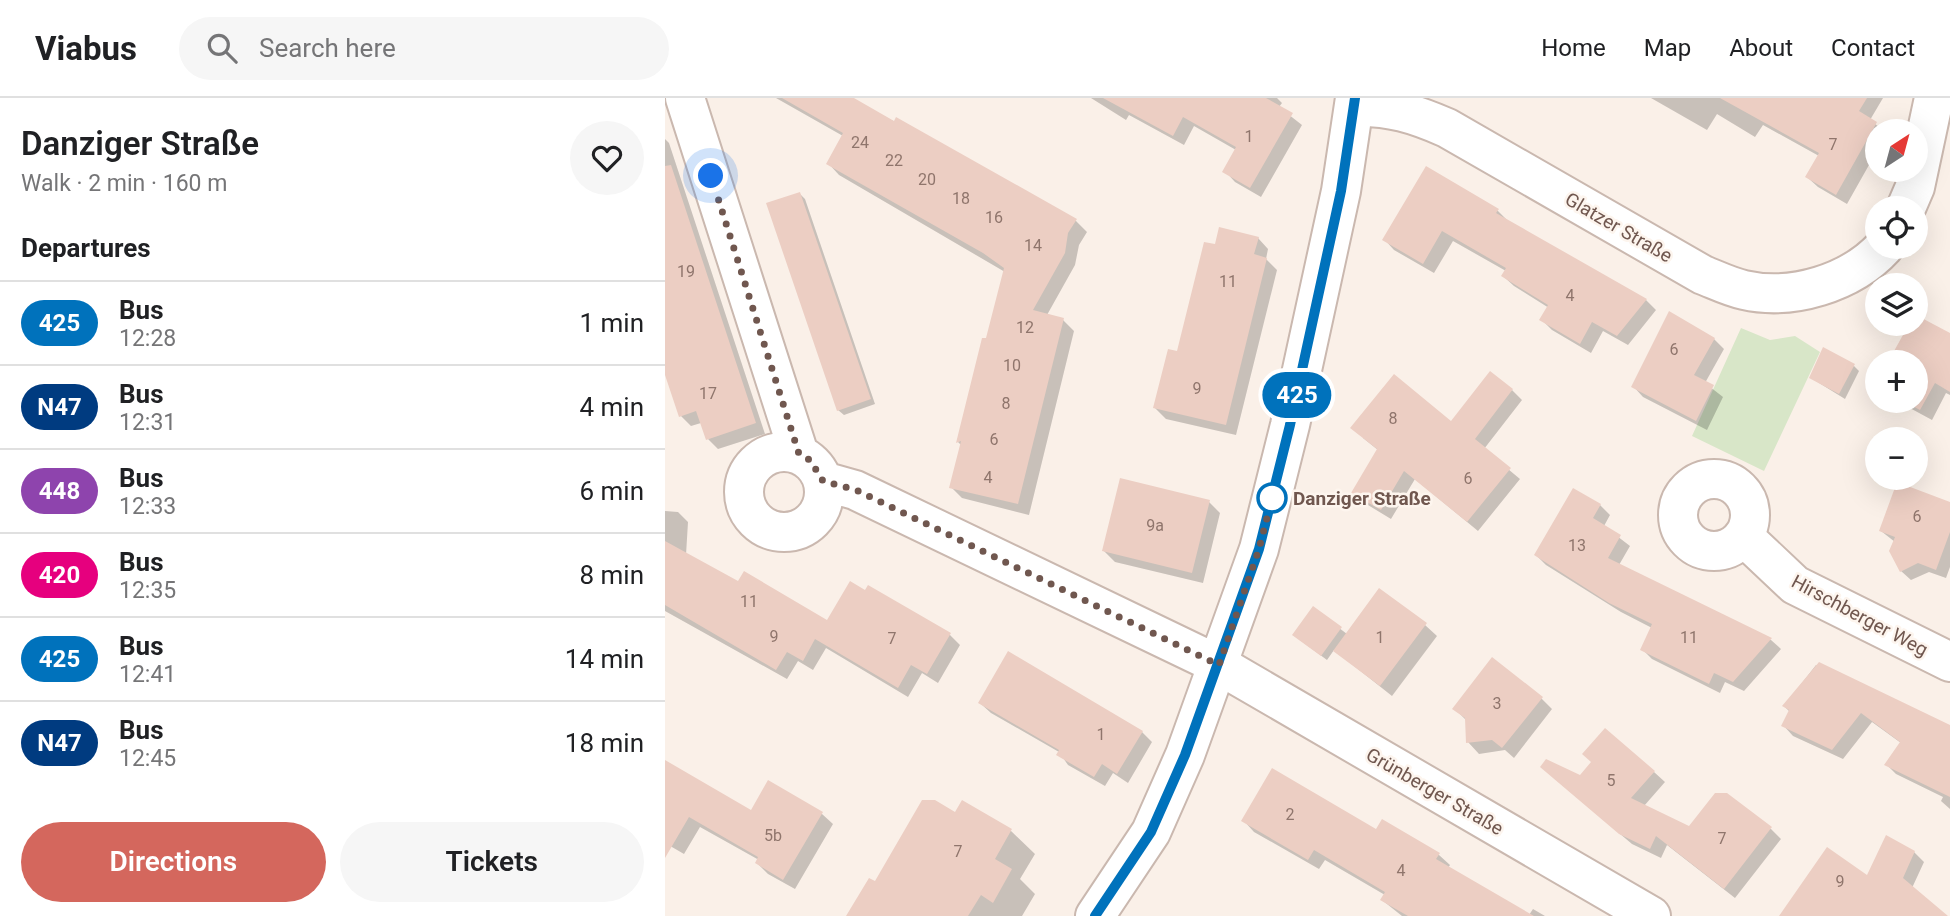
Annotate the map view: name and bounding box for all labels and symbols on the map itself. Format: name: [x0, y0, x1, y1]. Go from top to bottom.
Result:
north arrow: [1865, 119, 1929, 182]
house number: 1: [1245, 127, 1254, 146]
house number: 24: [851, 133, 869, 152]
house number: 7: [1829, 135, 1838, 154]
house number: 22: [885, 151, 903, 170]
your location: [693, 158, 728, 193]
house number: 20: [918, 170, 936, 189]
street label: Glatzer Straße: [1561, 187, 1676, 267]
house number: 18: [952, 189, 970, 208]
house number: 16: [985, 208, 1003, 227]
house number: 14: [1024, 236, 1042, 255]
house number: 19: [677, 262, 695, 281]
house number: 11: [1219, 272, 1237, 291]
house number: 4: [1566, 286, 1575, 305]
house number: 12: [1016, 318, 1034, 337]
house number: 6: [1670, 340, 1679, 359]
house number: 10: [1003, 356, 1021, 375]
line badge: 425: [1257, 372, 1337, 418]
house number: 9: [1193, 379, 1202, 398]
house number: 17: [699, 384, 717, 403]
house number: 8: [1002, 394, 1011, 413]
house number: 8: [1389, 409, 1398, 428]
house number: 6: [990, 430, 999, 449]
house number: 4: [984, 468, 993, 487]
house number: 6: [1464, 469, 1473, 488]
marker: Danziger Straße: [1257, 483, 1287, 513]
place label: Danziger Straße: [1293, 487, 1431, 510]
house number: 6: [1913, 507, 1922, 526]
house number: 9a: [1146, 516, 1164, 535]
house number: 13: [1568, 536, 1586, 555]
street label: Hirschberger Weg: [1788, 570, 1932, 661]
house number: 11: [740, 592, 758, 611]
house number: 9: [770, 627, 779, 646]
house number: 1: [1376, 628, 1385, 647]
house number: 11: [1680, 628, 1698, 647]
house number: 7: [888, 629, 897, 648]
house number: 3: [1493, 694, 1502, 713]
house number: 1: [1097, 725, 1106, 744]
street label: Grünberger Straße: [1362, 743, 1507, 840]
house number: 5: [1607, 771, 1616, 790]
house number: 2: [1286, 805, 1295, 824]
house number: 5b: [764, 826, 782, 845]
house number: 7: [1718, 829, 1727, 848]
house number: 7: [954, 842, 963, 861]
house number: 4: [1397, 861, 1406, 880]
house number: 9: [1836, 872, 1845, 891]

